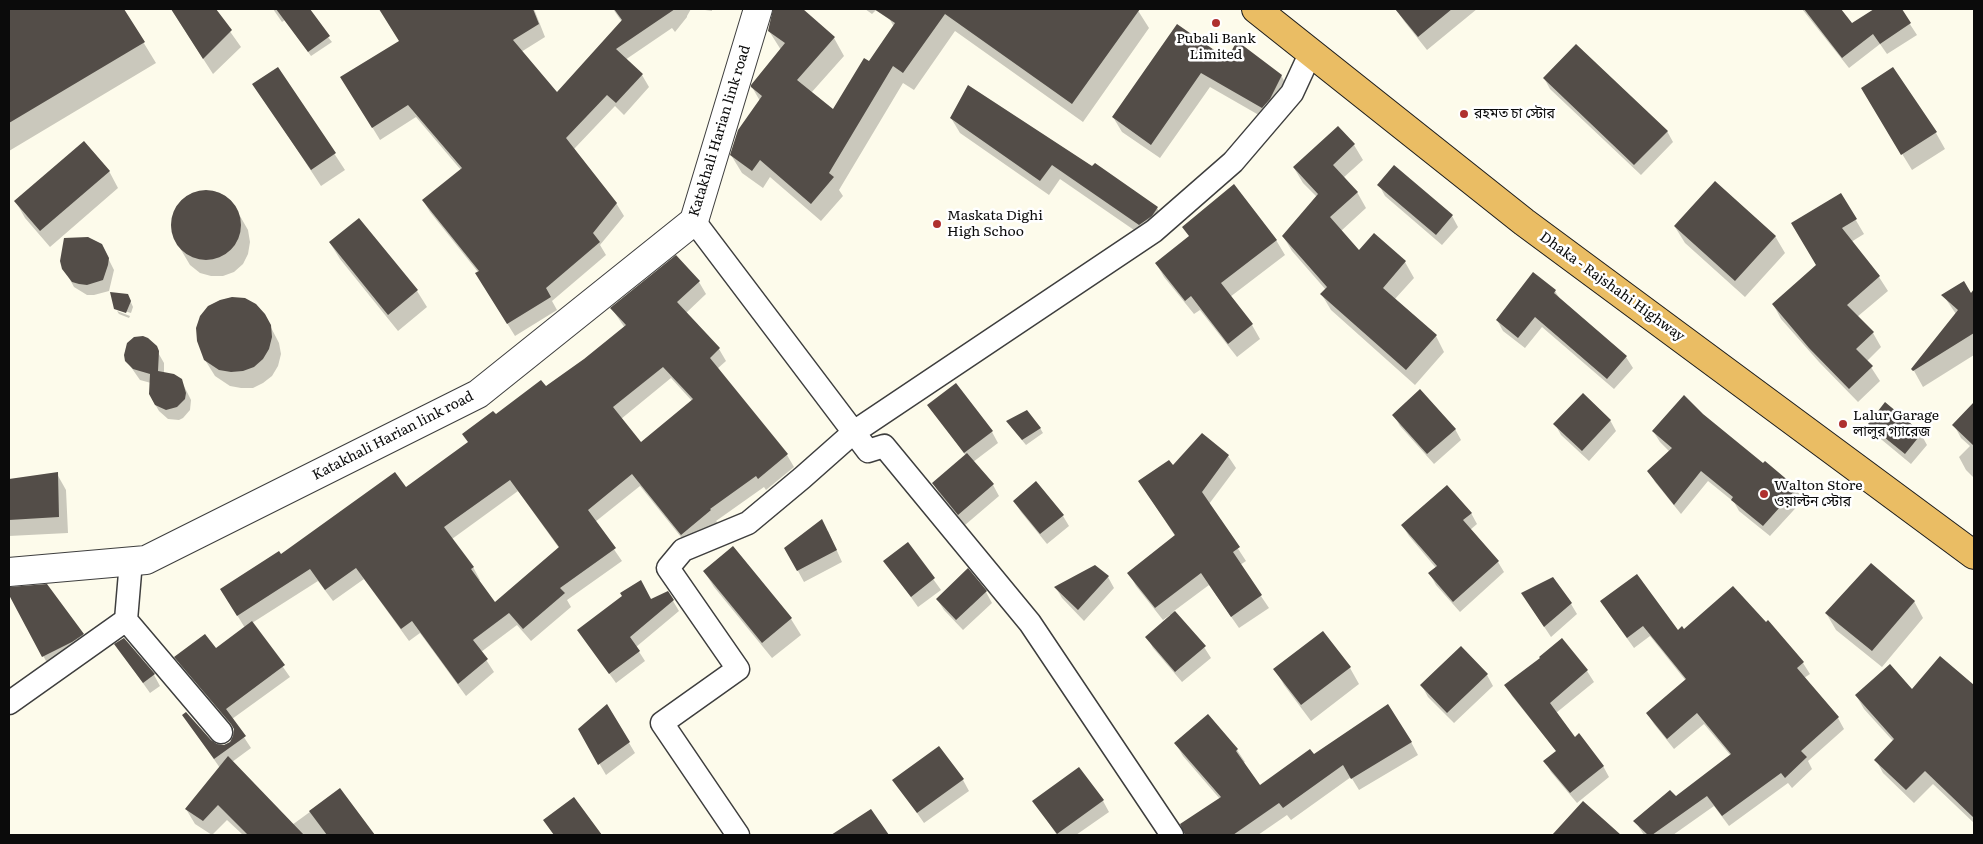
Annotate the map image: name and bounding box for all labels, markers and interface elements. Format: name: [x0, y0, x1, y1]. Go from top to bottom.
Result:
marker: Pubali Bank Limited: [1210, 17, 1222, 29]
place label: Pubali Bank Limited: [1176, 31, 1256, 64]
street label: Katakhali Harian link road: [686, 43, 754, 219]
place label: রহমত চা স্টোর: [1474, 106, 1555, 122]
marker: রহমত চা স্টোর: [1458, 108, 1470, 120]
place label: Maskata Dighi High Schoo: [947, 208, 1043, 240]
marker: Maskata Dighi High Schoo: [931, 218, 943, 230]
street label: Dhaka - Rajshahi Highway: [1536, 229, 1688, 345]
street label: Katakhali Harian link road: [310, 388, 476, 484]
place label: Lalur Garage লালুর গ্যারেজ: [1853, 408, 1939, 441]
marker: Lalur Garage লালুর গ্যারেজ: [1837, 418, 1849, 430]
place label: Walton Store ওয়াল্টন স্টোর: [1774, 478, 1863, 511]
marker: Walton Store ওয়াল্টন স্টোর: [1758, 488, 1770, 500]

